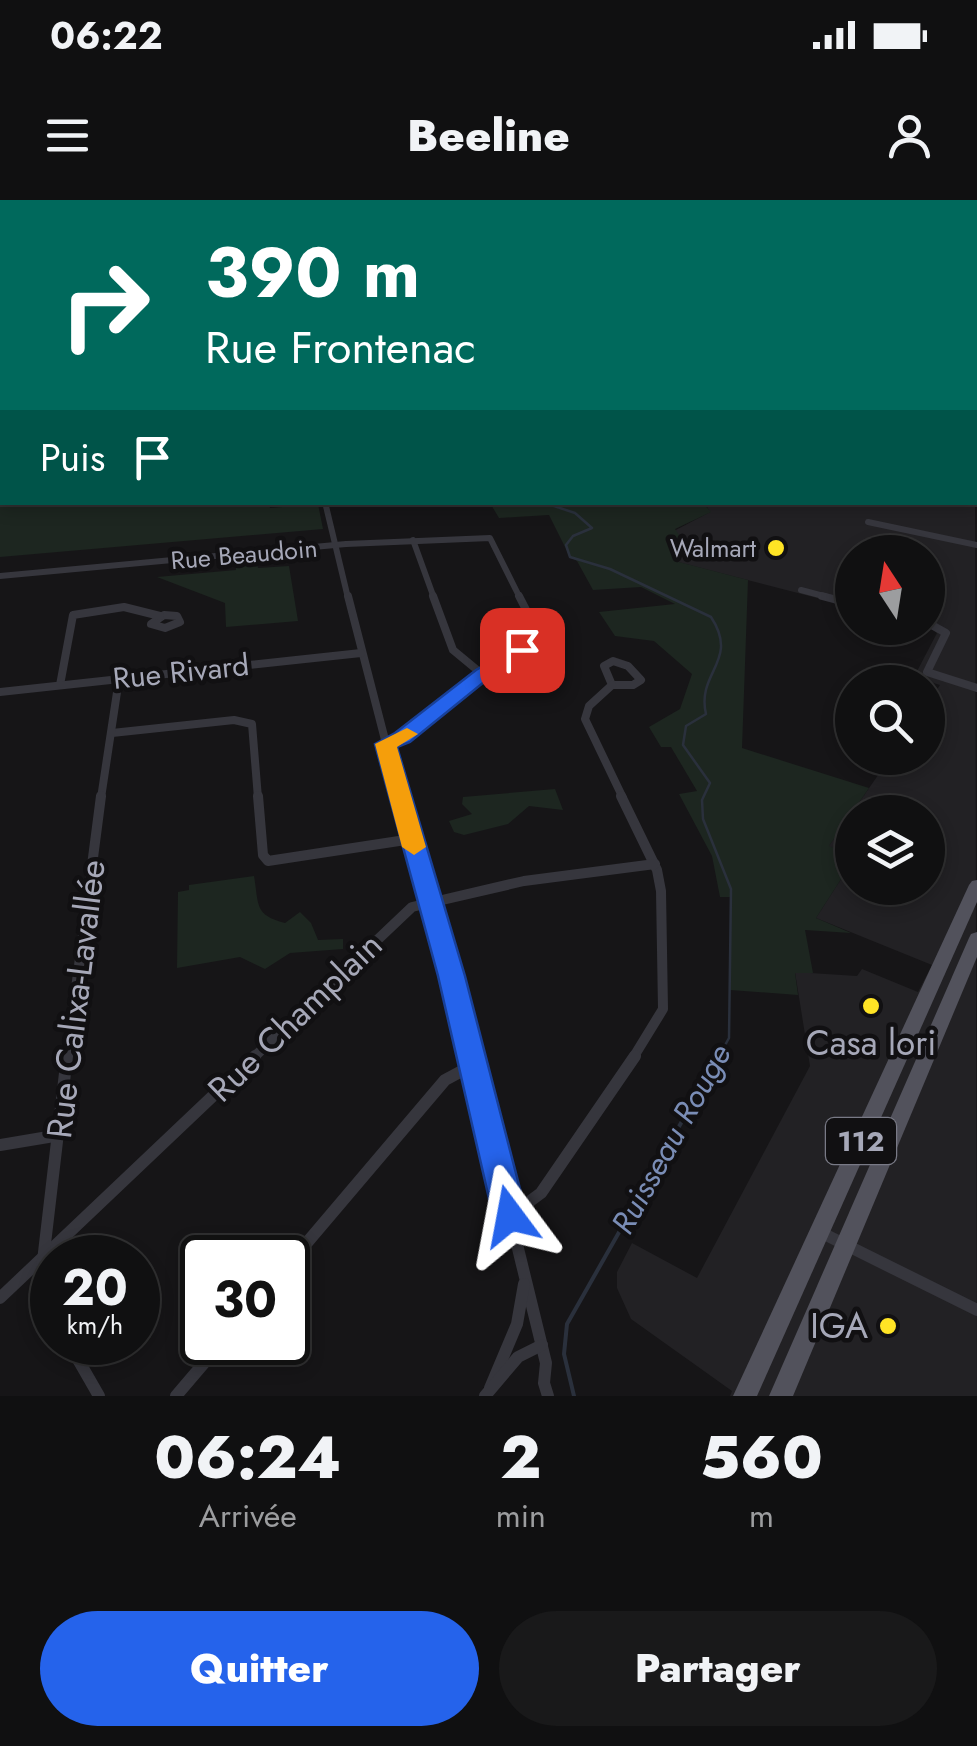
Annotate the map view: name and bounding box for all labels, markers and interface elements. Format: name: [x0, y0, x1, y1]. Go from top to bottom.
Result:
text: 06:22: [50, 8, 163, 63]
text: Beeline: [407, 103, 570, 168]
icon: menu: [40, 108, 95, 163]
icon: person: [882, 108, 937, 163]
text: 390 m: [205, 222, 420, 323]
icon: right: [40, 240, 170, 370]
text: Rue Frontenac: [205, 315, 476, 380]
text: Puis: [40, 430, 105, 485]
icon: arrive: [125, 430, 180, 485]
street label: Rue Beaudoin: [169, 530, 319, 578]
place label: Walmart: [670, 530, 756, 566]
north arrow: [835, 535, 945, 645]
map controls: [835, 535, 945, 905]
marker: Walmart: [765, 537, 787, 559]
pin: [480, 608, 565, 693]
icon: arrive: [495, 623, 550, 678]
street label: Rue Rivard: [111, 643, 251, 700]
button: search: [835, 665, 945, 775]
button: layers: [835, 795, 945, 905]
street label: Rue Calixa-Lavallée: [34, 857, 118, 1141]
street label: Rue Champlain: [197, 921, 393, 1113]
marker: Casa lori: [860, 995, 882, 1017]
place label: Casa lori: [806, 1018, 936, 1068]
water label: Ruisseau Rouge: [600, 1036, 742, 1242]
road number: 112: [826, 1118, 896, 1164]
position arrow: [458, 1164, 562, 1268]
speed limit sign: 30: [180, 1235, 310, 1365]
text: 20: [62, 1251, 128, 1324]
place label: IGA: [810, 1301, 868, 1351]
text: km/h: [67, 1307, 123, 1343]
marker: IGA: [877, 1315, 899, 1337]
text: 06:24: [154, 1414, 341, 1501]
text: 2: [500, 1414, 541, 1501]
text: 560: [700, 1414, 823, 1501]
text: Arrivée: [199, 1493, 297, 1539]
text: min: [496, 1493, 546, 1539]
text: m: [749, 1493, 774, 1539]
button: Quitter: [40, 1611, 479, 1726]
button: Partager: [499, 1611, 937, 1726]

